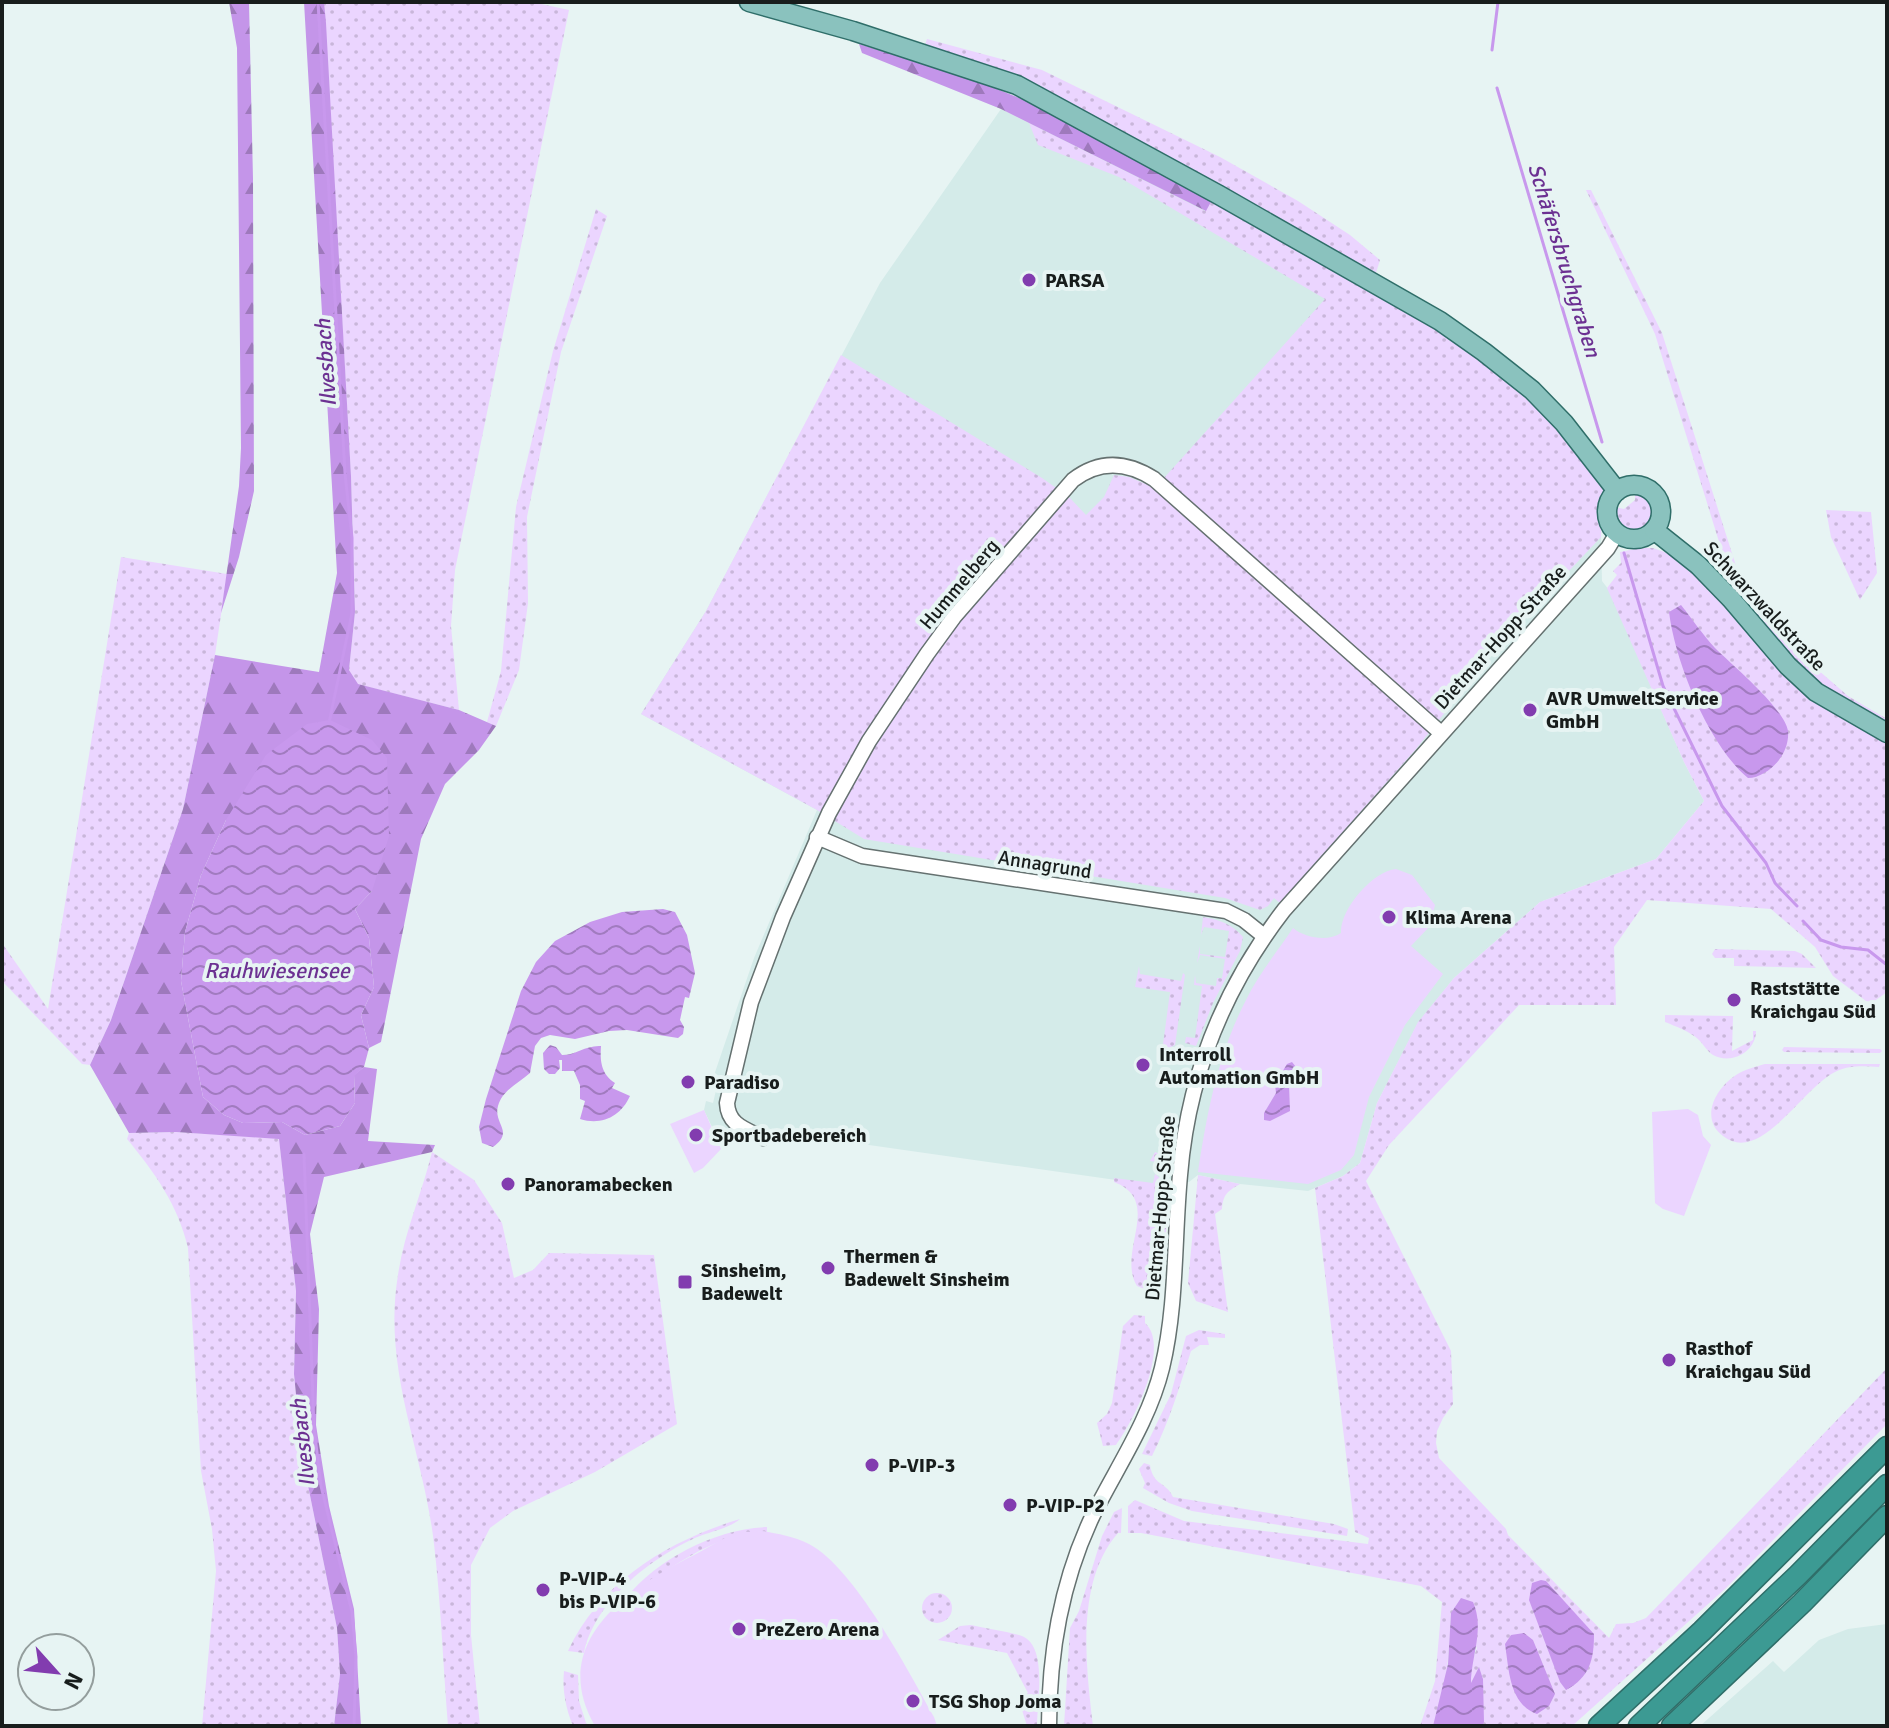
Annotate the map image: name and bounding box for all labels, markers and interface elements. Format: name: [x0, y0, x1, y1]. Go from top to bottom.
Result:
water label: Schäfersbruchgraben: [1522, 160, 1607, 361]
place label: PARSA: [1045, 268, 1105, 293]
marker: PARSA: [1020, 271, 1038, 289]
water label: Ilvesbach: [309, 317, 342, 408]
street label: Hummelberg: [914, 534, 1004, 635]
street label: Schwarzwaldstraße: [1698, 536, 1831, 676]
street label: Dietmar-Hopp-Straße: [1429, 560, 1572, 715]
place label: AVR UmweltService GmbH: [1546, 686, 1719, 734]
marker: AVR UmweltService GmbH: [1521, 701, 1539, 719]
street label: Annagrund: [996, 845, 1094, 884]
place label: Klima Arena: [1405, 905, 1512, 930]
marker: Klima Arena: [1380, 908, 1398, 926]
water label: Rauhwiesensee: [204, 957, 351, 984]
place label: Raststätte Kraichgau Süd: [1750, 976, 1876, 1024]
marker: Raststätte Kraichgau Süd: [1725, 991, 1743, 1009]
place label: Interroll Automation GmbH: [1159, 1042, 1319, 1090]
marker: Interroll Automation GmbH: [1134, 1056, 1152, 1074]
place label: Paradiso: [704, 1070, 780, 1095]
marker: Paradiso: [679, 1073, 697, 1091]
street label: Dietmar-Hopp-Straße: [1140, 1114, 1181, 1302]
place label: Sportbadebereich: [712, 1123, 867, 1148]
marker: Sportbadebereich: [687, 1126, 705, 1144]
place label: Panoramabecken: [524, 1172, 673, 1197]
marker: Panoramabecken: [499, 1175, 517, 1193]
place label: Thermen & Badewelt Sinsheim: [844, 1244, 1010, 1292]
place label: Sinsheim, Badewelt: [701, 1258, 787, 1306]
marker: Thermen & Badewelt Sinsheim: [819, 1259, 837, 1277]
marker: Sinsheim, Badewelt: [676, 1273, 694, 1291]
place label: Rasthof Kraichgau Süd: [1685, 1336, 1811, 1384]
marker: Rasthof Kraichgau Süd: [1660, 1351, 1678, 1369]
water label: Ilvesbach: [284, 1397, 321, 1488]
place label: P-VIP-3: [888, 1453, 955, 1478]
marker: P-VIP-3: [863, 1456, 881, 1474]
place label: P-VIP-P2: [1026, 1493, 1105, 1518]
marker: P-VIP-P2: [1001, 1496, 1019, 1514]
place label: P-VIP-4 bis P-VIP-6: [559, 1566, 656, 1614]
marker: P-VIP-4 bis P-VIP-6: [534, 1581, 552, 1599]
place label: PreZero Arena: [755, 1617, 879, 1642]
marker: PreZero Arena: [730, 1620, 748, 1638]
north arrow: [16, 1632, 96, 1712]
text: N: [58, 1668, 89, 1694]
place label: TSG Shop Joma: [929, 1689, 1062, 1714]
marker: TSG Shop Joma: [904, 1692, 922, 1710]

